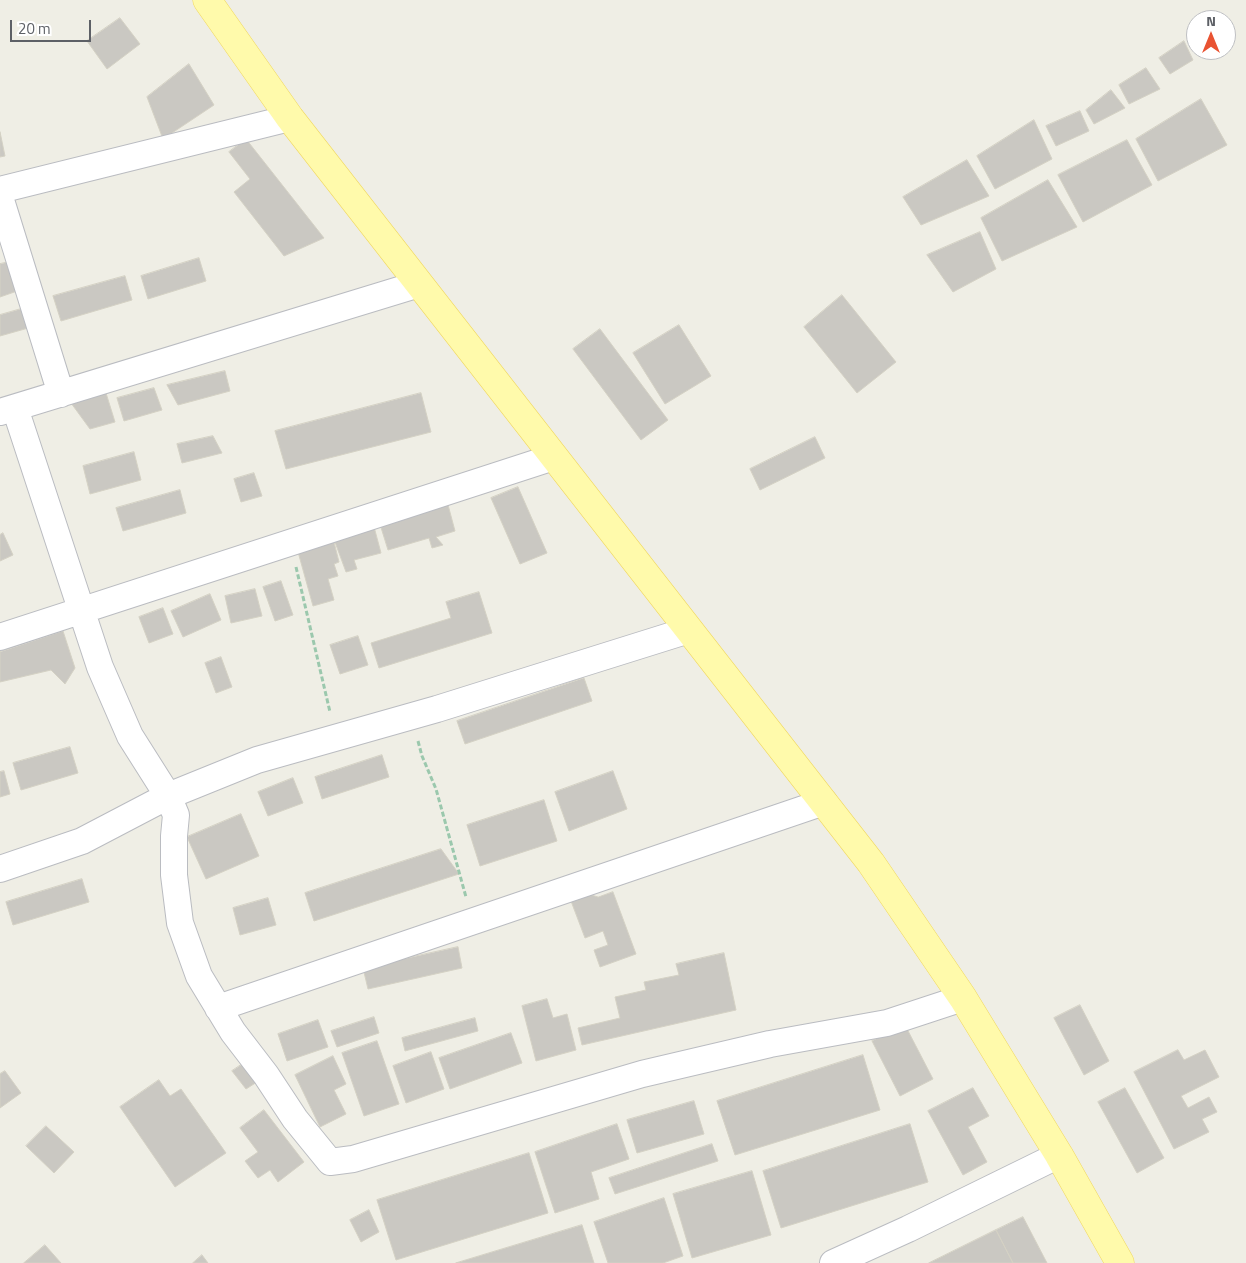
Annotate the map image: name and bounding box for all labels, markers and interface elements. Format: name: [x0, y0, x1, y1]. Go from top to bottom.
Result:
scale bar: [12, 10, 94, 42]
north arrow: [1186, 10, 1236, 60]
text: N: [1206, 10, 1216, 31]
text: 20 m: [18, 17, 51, 40]

